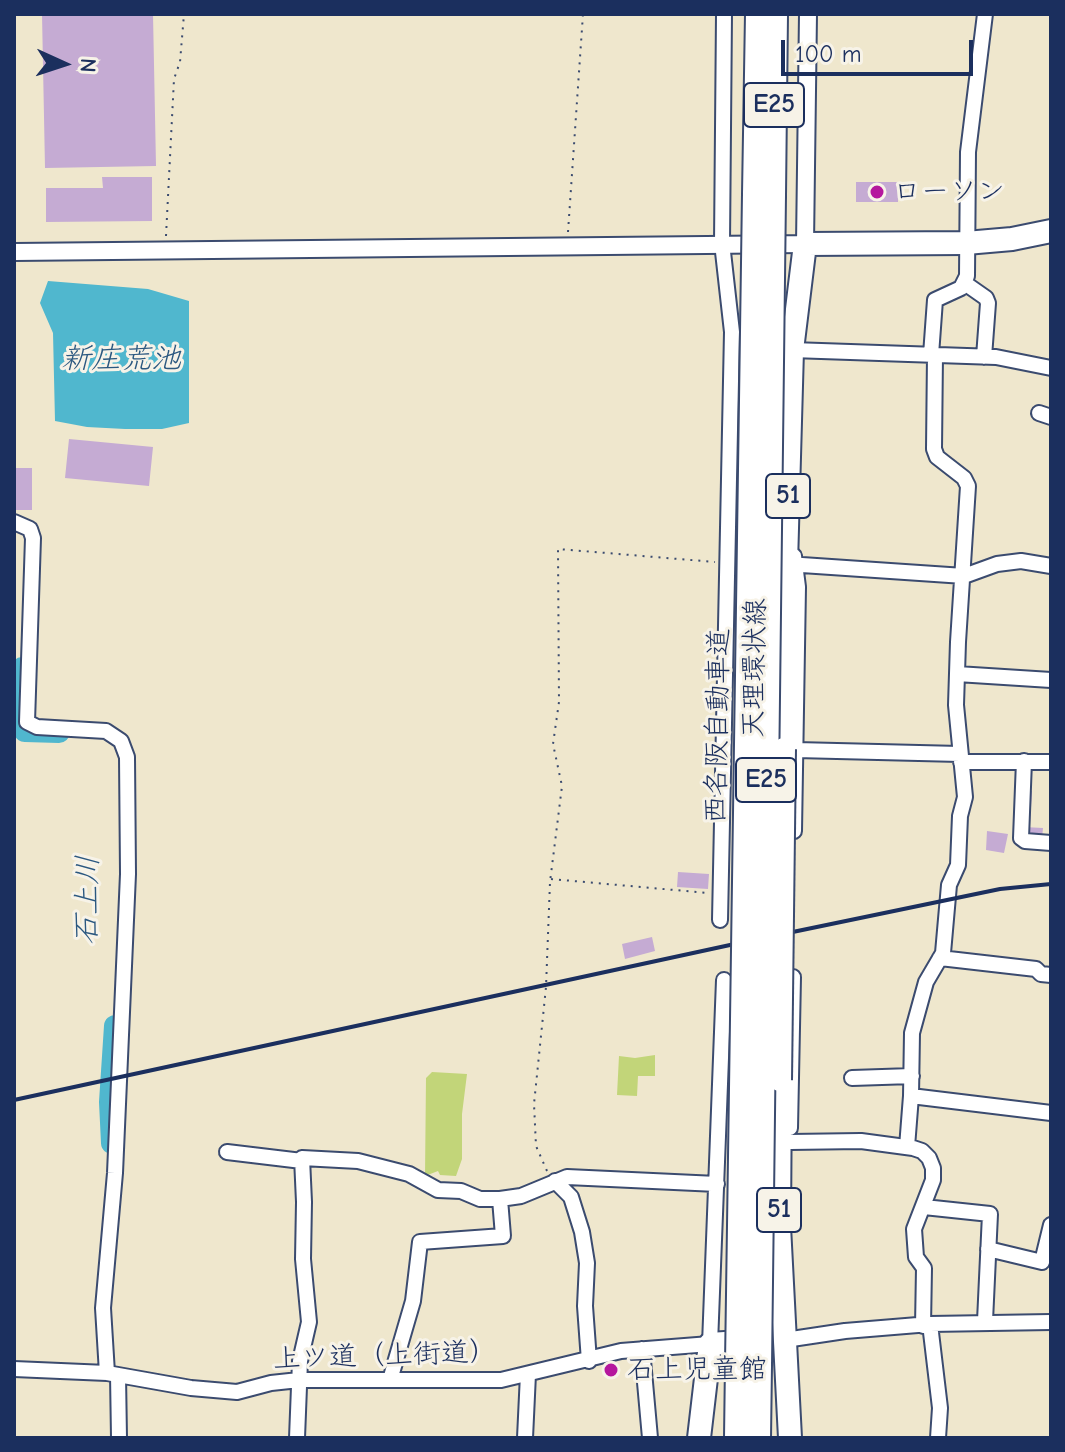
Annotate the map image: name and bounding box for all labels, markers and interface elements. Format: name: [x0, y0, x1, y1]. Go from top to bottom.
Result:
north arrow: [24, 24, 104, 104]
scale bar: [785, 24, 977, 74]
text: 100 m: [795, 40, 862, 68]
text: N: [75, 57, 101, 73]
road number: E25: [744, 83, 804, 127]
place label: ローソン: [893, 175, 1005, 209]
marker: ローソン: [868, 183, 886, 201]
water label: 新庄荒池: [61, 342, 181, 378]
road number: 51: [766, 474, 810, 518]
street label: 天理環状線: [737, 598, 773, 738]
street label: 西名阪自動車道: [699, 628, 737, 824]
road number: E25: [736, 758, 796, 802]
water label: 石上川: [69, 855, 107, 945]
road number: 51: [757, 1188, 801, 1232]
street label: 上ツ道（上街道）: [272, 1335, 498, 1377]
place label: 石上児童館: [627, 1353, 767, 1387]
marker: 石上児童館: [602, 1361, 620, 1379]

